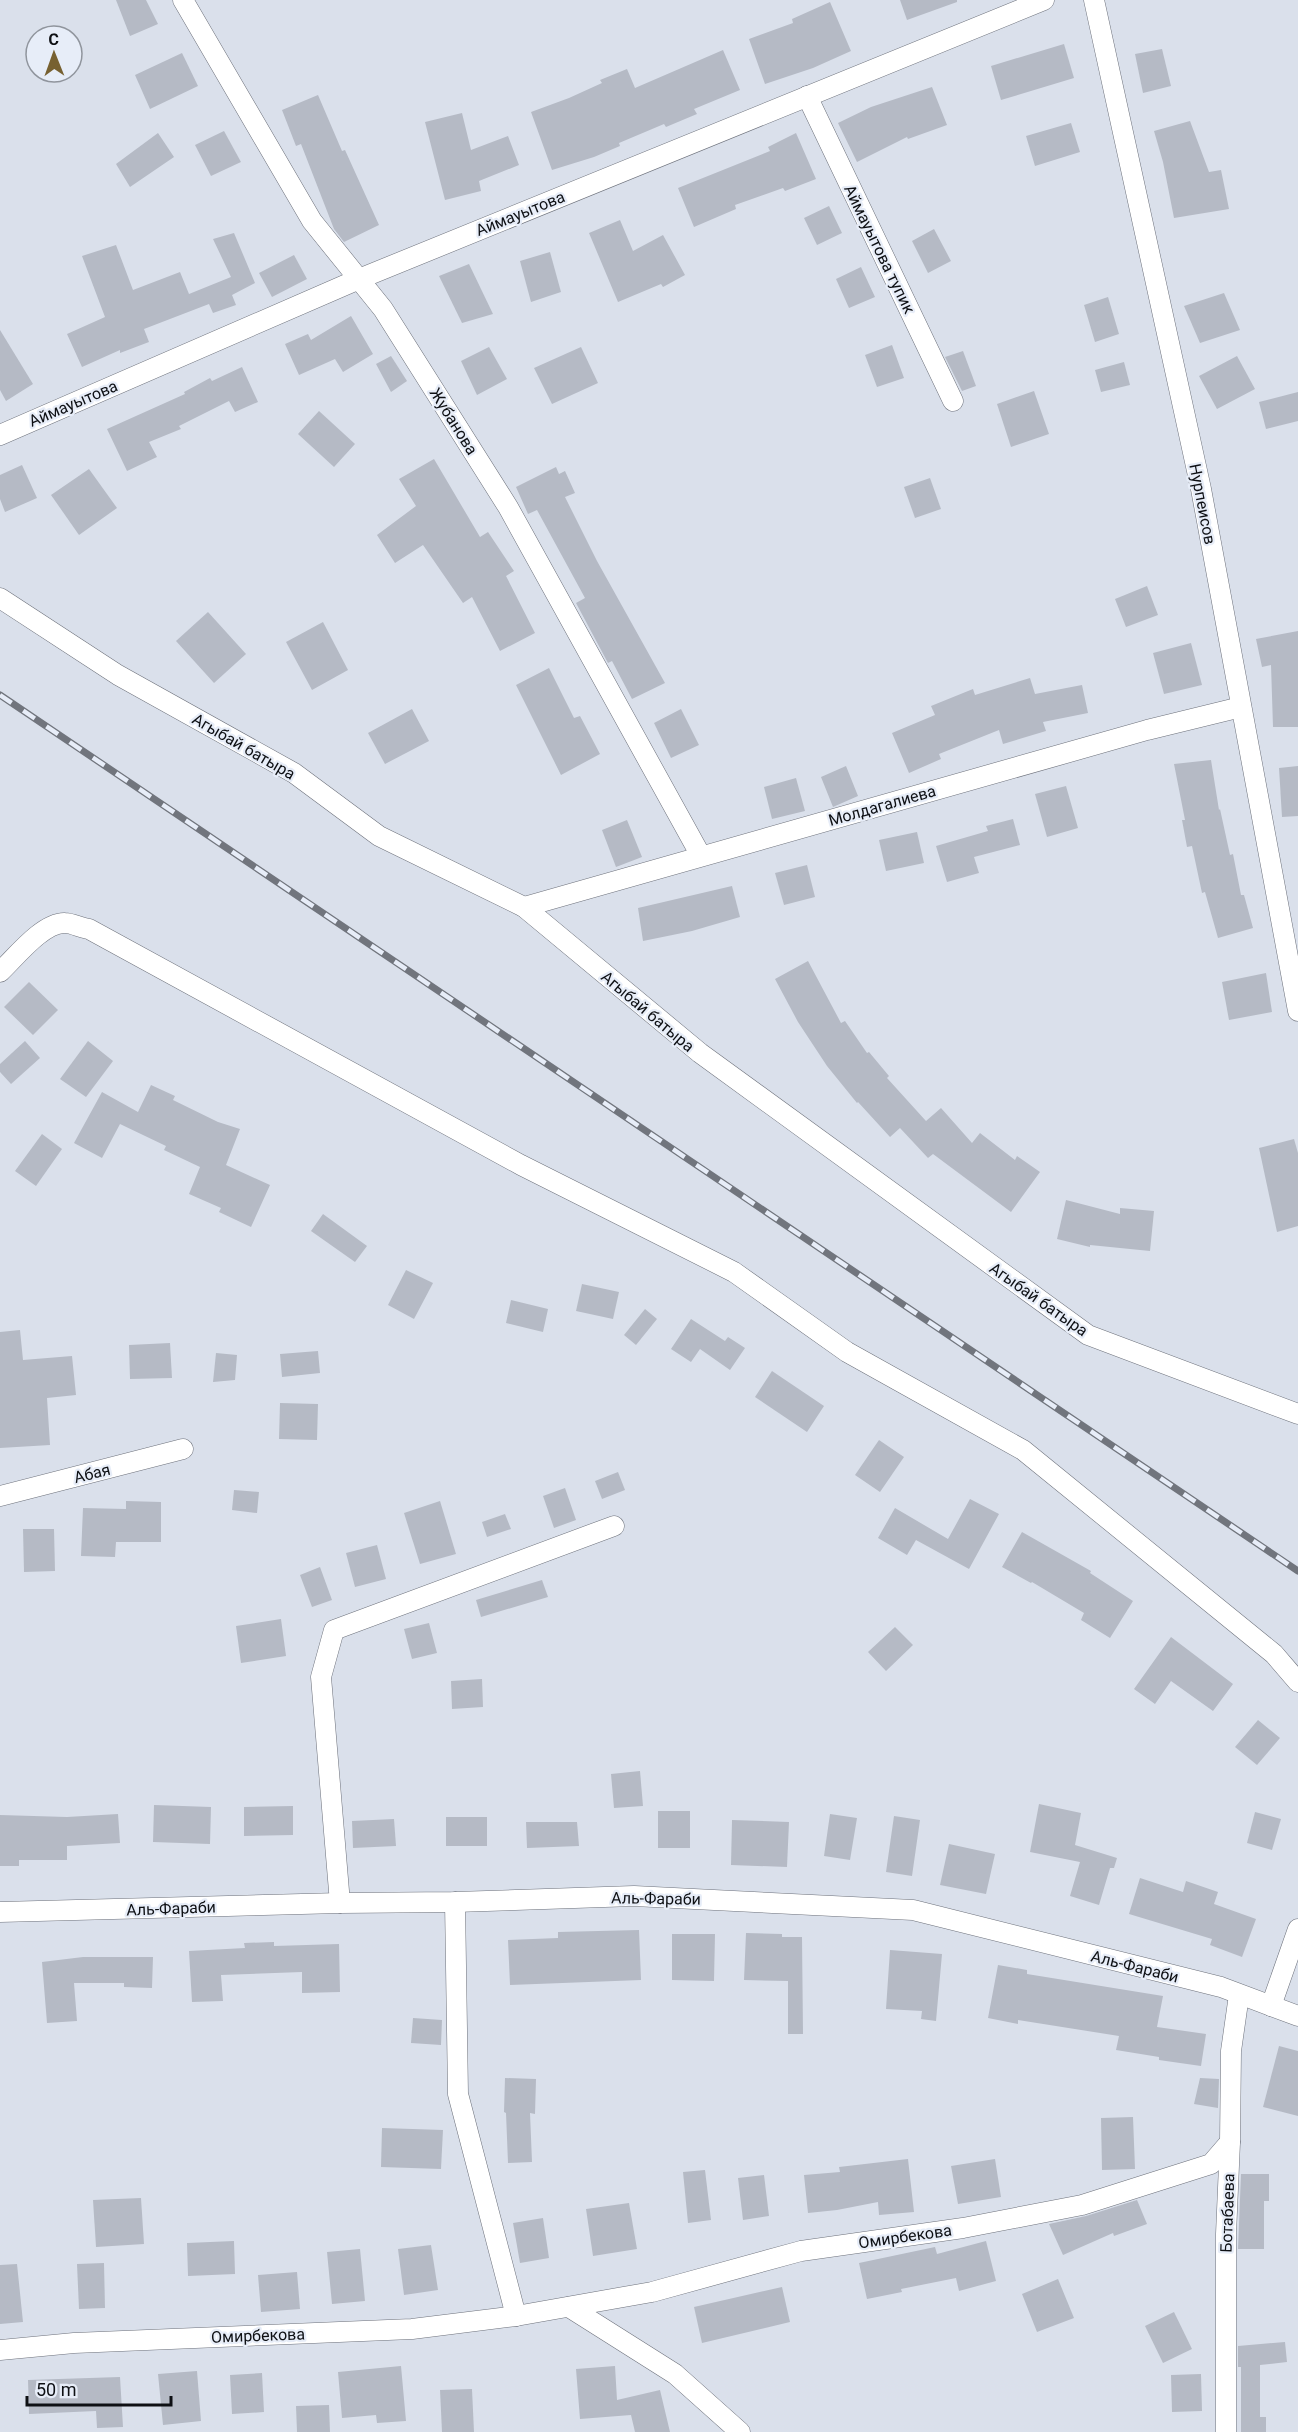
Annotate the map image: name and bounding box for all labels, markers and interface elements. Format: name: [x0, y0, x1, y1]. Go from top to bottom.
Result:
north arrow: [24, 24, 84, 84]
text: С: [48, 30, 59, 49]
street label: Аймауытова тупик: [840, 182, 919, 317]
street label: Аймауытова: [473, 187, 568, 240]
street label: Аймауытова: [26, 376, 120, 431]
street label: Жубанова: [425, 384, 482, 458]
street label: Нурпеисов: [1185, 462, 1220, 546]
street label: Агыбай батыра: [189, 709, 299, 784]
street label: Молдагалиева: [826, 781, 938, 830]
street label: Агыбай батыра: [597, 967, 698, 1056]
street label: Агыбай батыра: [986, 1258, 1092, 1340]
street label: Абая: [72, 1460, 112, 1487]
street label: Аль-Фараби: [611, 1888, 701, 1909]
street label: Аль-Фараби: [126, 1897, 216, 1920]
street label: Аль-Фараби: [1089, 1946, 1181, 1987]
street label: Ботабаева: [1217, 2173, 1238, 2253]
street label: Омирбекова: [857, 2221, 953, 2252]
street label: Омирбекова: [211, 2324, 305, 2347]
scale bar: [27, 2369, 171, 2407]
text: 50 m: [36, 2379, 76, 2400]

